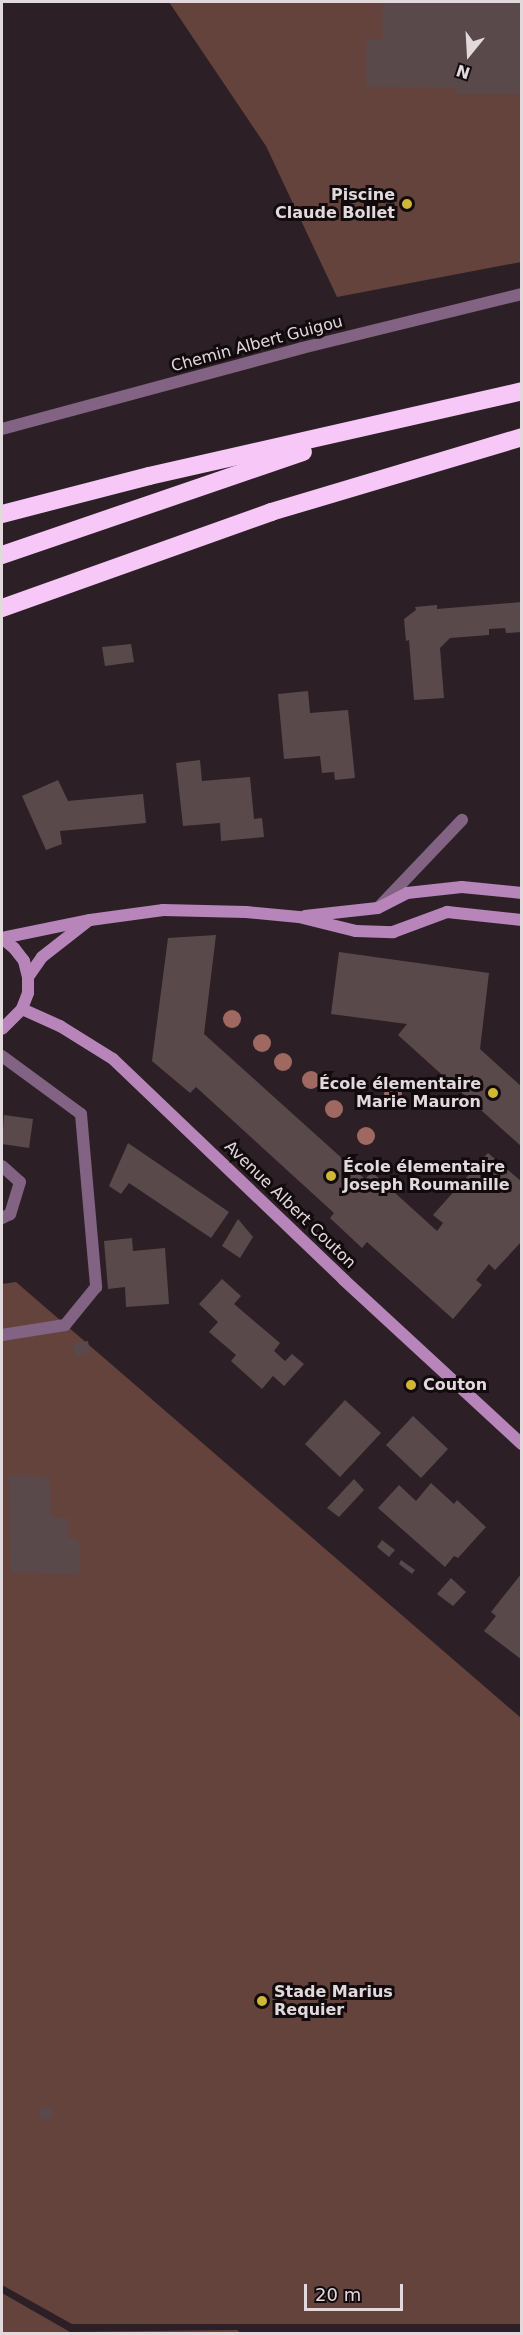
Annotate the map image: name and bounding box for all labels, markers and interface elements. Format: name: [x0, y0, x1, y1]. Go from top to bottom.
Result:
north arrow: [439, 24, 499, 84]
text: N: [454, 60, 473, 83]
place label: Piscine Claude Bollet: [275, 185, 395, 223]
marker: Piscine Claude Bollet: [400, 197, 414, 211]
street label: Chemin Albert Guigou: [169, 312, 345, 376]
place label: École élementaire Marie Mauron: [319, 1074, 481, 1112]
marker: École élementaire Marie Mauron: [486, 1086, 500, 1100]
street label: Avenue Albert Couton: [220, 1137, 360, 1273]
place label: École élementaire Joseph Roumanille: [343, 1157, 510, 1195]
marker: École élementaire Joseph Roumanille: [324, 1169, 338, 1183]
place label: Couton: [423, 1375, 487, 1395]
marker: Couton: [404, 1378, 418, 1392]
place label: Stade Marius Requier: [274, 1982, 393, 2020]
marker: Stade Marius Requier: [255, 1994, 269, 2008]
scale bar: [307, 2272, 406, 2310]
text: 20 m: [315, 2284, 361, 2305]

